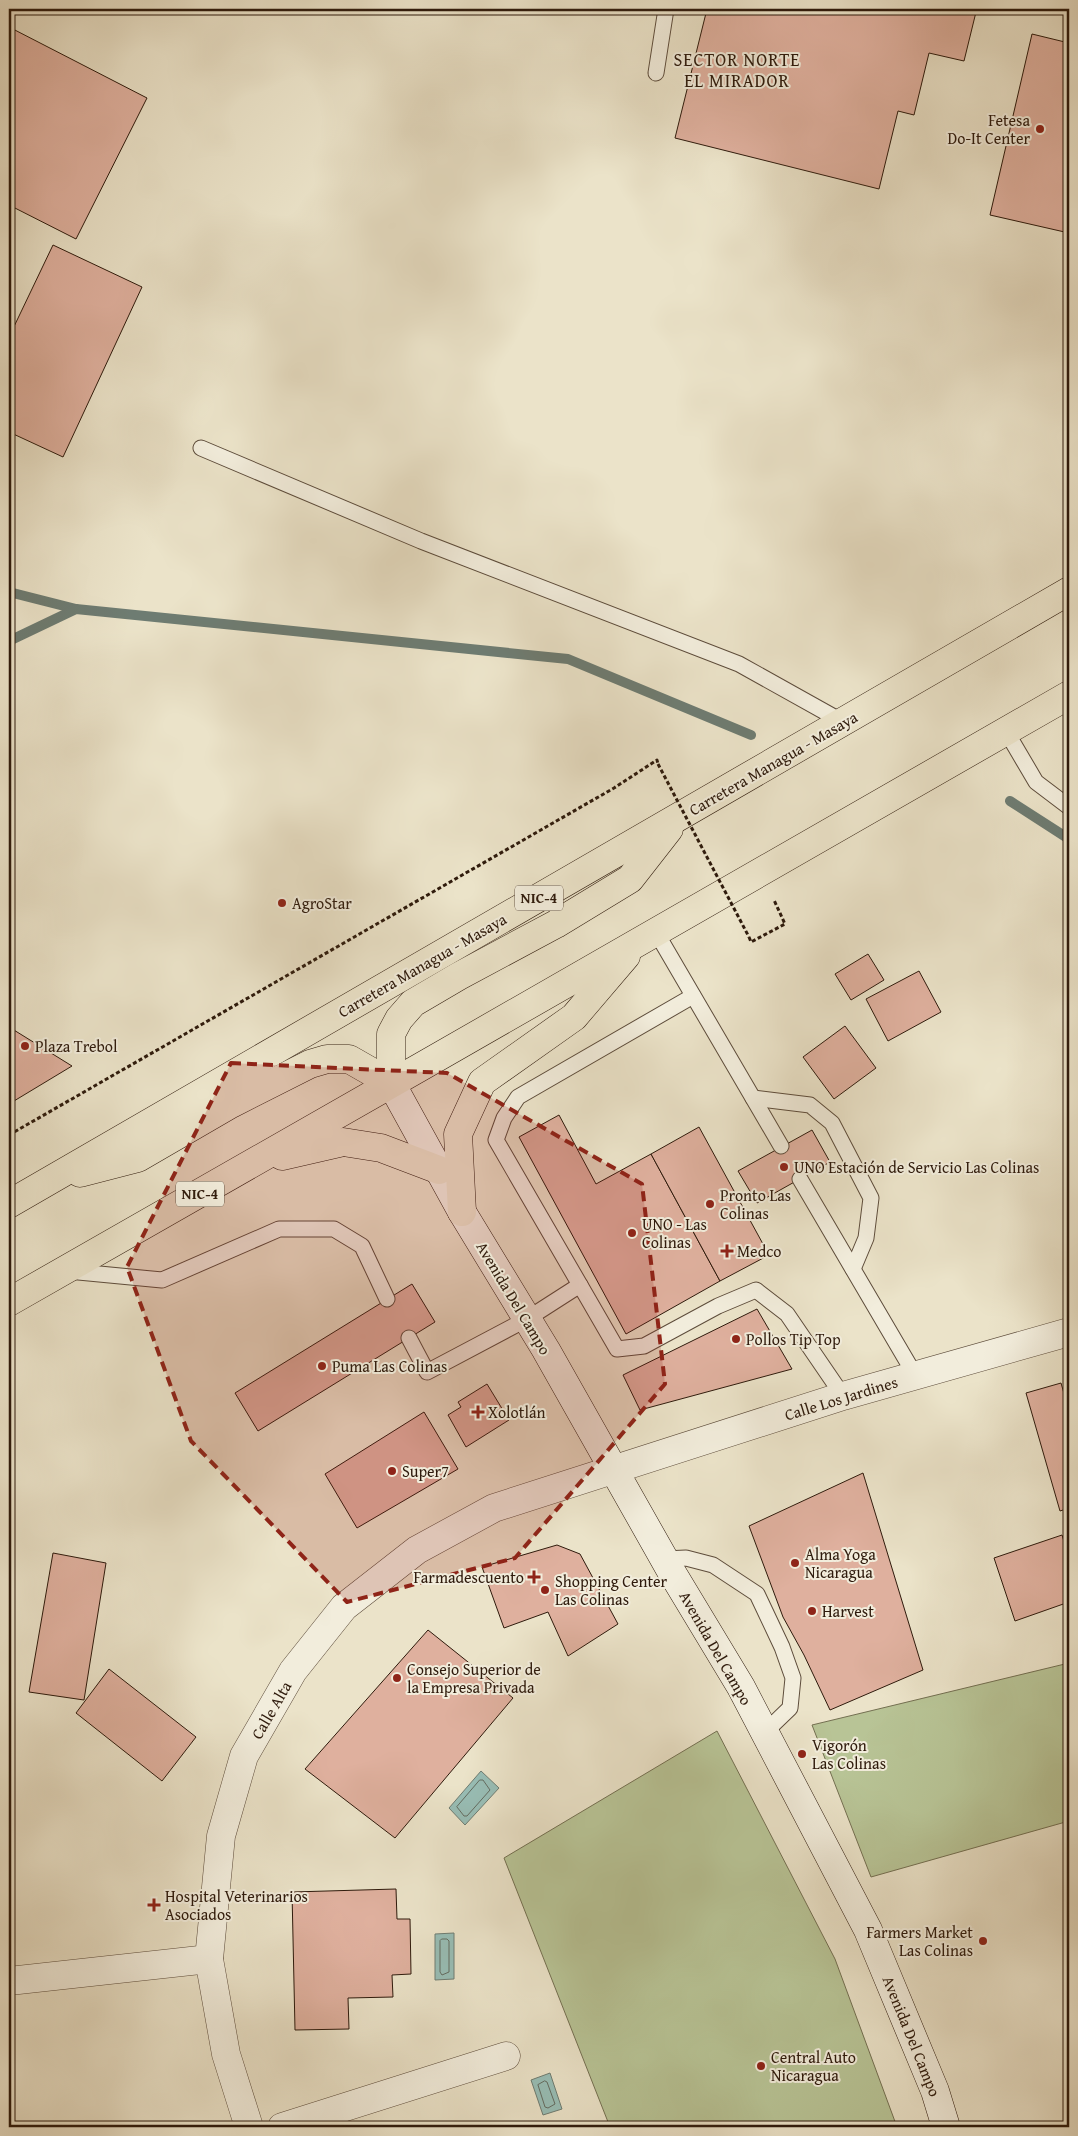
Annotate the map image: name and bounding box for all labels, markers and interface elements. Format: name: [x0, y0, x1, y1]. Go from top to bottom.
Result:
district label: SECTOR NORTE EL MIRADOR: [674, 46, 800, 94]
place label: Fetesa Do-It Center: [948, 108, 1030, 150]
marker: Fetesa Do-It Center: [1034, 123, 1046, 135]
street label: Carretera Managua - Masaya: [684, 705, 862, 821]
road number: NIC-4: [515, 886, 563, 910]
place label: AgroStar: [292, 891, 352, 915]
marker: AgroStar: [276, 897, 288, 909]
street label: Carretera Managua - Masaya: [333, 907, 511, 1023]
place label: Plaza Trebol: [35, 1034, 118, 1058]
marker: Plaza Trebol: [19, 1040, 31, 1052]
place label: UNO Estación de Servicio Las Colinas: [794, 1155, 1039, 1179]
marker: UNO Estación de Servicio Las Colinas: [778, 1161, 790, 1173]
road number: NIC-4: [176, 1182, 224, 1206]
place label: Pronto Las Colinas: [720, 1183, 791, 1225]
marker: Pronto Las Colinas: [704, 1198, 716, 1210]
place label: UNO - Las Colinas: [642, 1212, 707, 1254]
marker: UNO - Las Colinas: [626, 1227, 638, 1239]
street label: Avenida Del Campo: [471, 1237, 557, 1359]
place label: Medco: [737, 1239, 781, 1263]
marker: Medco: [721, 1245, 733, 1257]
place label: Pollos Tip Top: [746, 1327, 841, 1351]
marker: Pollos Tip Top: [730, 1333, 742, 1345]
place label: Puma Las Colinas: [332, 1354, 447, 1378]
marker: Puma Las Colinas: [316, 1360, 328, 1372]
street label: Calle Los Jardines: [782, 1369, 900, 1427]
place label: Xolotlán: [488, 1400, 545, 1424]
marker: Xolotlán: [472, 1406, 484, 1418]
place label: Super7: [402, 1459, 449, 1483]
marker: Super7: [386, 1465, 398, 1477]
place label: Alma Yoga Nicaragua: [805, 1542, 876, 1584]
marker: Alma Yoga Nicaragua: [789, 1557, 801, 1569]
place label: Farmadescuento: [414, 1565, 524, 1589]
place label: Shopping Center Las Colinas: [555, 1569, 668, 1611]
marker: Farmadescuento: [528, 1571, 540, 1583]
marker: Shopping Center Las Colinas: [539, 1584, 551, 1596]
street label: Avenida Del Campo: [673, 1586, 759, 1710]
place label: Harvest: [822, 1599, 874, 1623]
marker: Harvest: [806, 1605, 818, 1617]
place label: Consejo Superior de la Empresa Privada: [407, 1657, 541, 1699]
marker: Consejo Superior de la Empresa Privada: [391, 1672, 403, 1684]
street label: Calle Alta: [245, 1676, 298, 1744]
place label: Vigorón Las Colinas: [812, 1733, 886, 1775]
marker: Vigorón Las Colinas: [796, 1748, 808, 1760]
place label: Hospital Veterinarios Asociados: [165, 1884, 308, 1926]
marker: Hospital Veterinarios Asociados: [147, 1898, 161, 1912]
place label: Farmers Market Las Colinas: [866, 1920, 973, 1962]
marker: Farmers Market Las Colinas: [977, 1935, 989, 1947]
street label: Avenida Del Campo: [877, 1972, 947, 2100]
place label: Central Auto Nicaragua: [771, 2045, 856, 2087]
marker: Central Auto Nicaragua: [755, 2060, 767, 2072]

